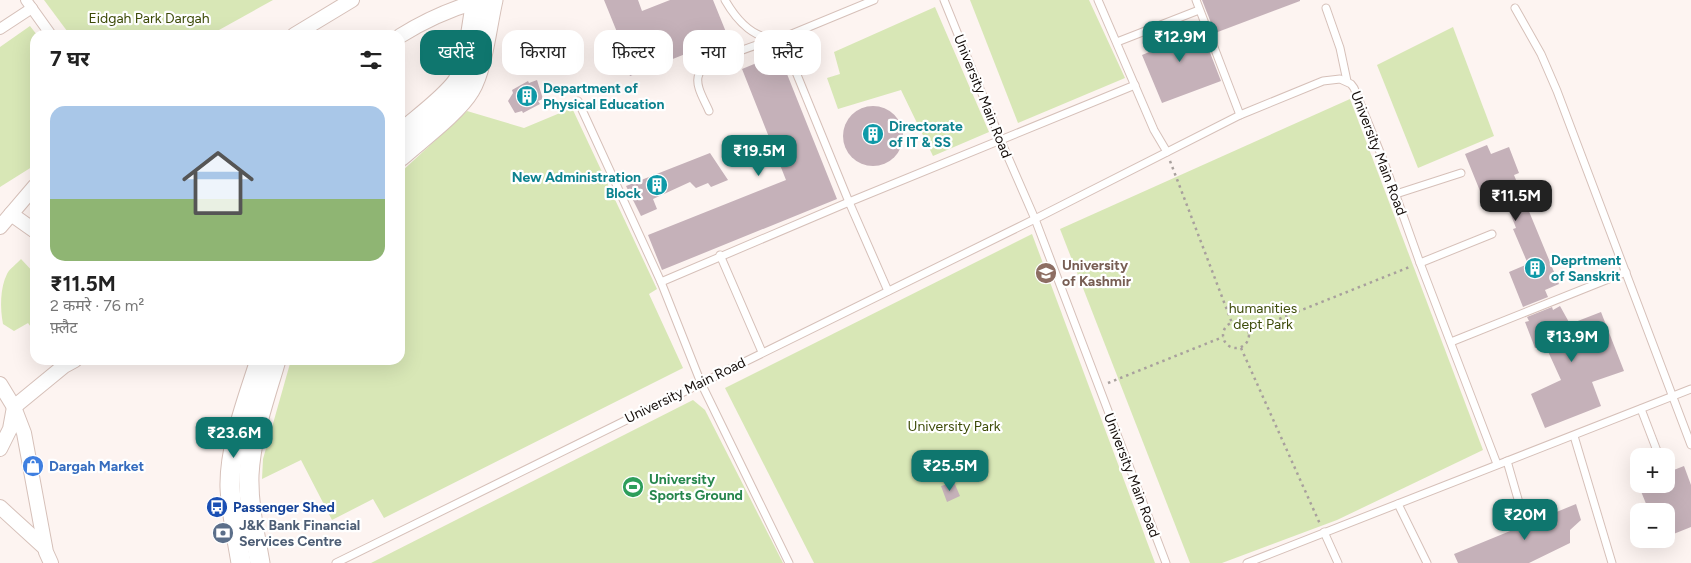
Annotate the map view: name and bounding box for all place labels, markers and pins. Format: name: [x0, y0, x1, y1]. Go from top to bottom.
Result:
pin: ₹12.9M: [1139, 20, 1221, 63]
place label: Department of Physical Education: [543, 80, 664, 113]
building icon: Department of Physical Education: [515, 84, 539, 108]
place label: Directorate of IT & SS: [889, 118, 963, 151]
building icon: Directorate of IT & SS: [861, 122, 885, 146]
pin: ₹19.5M: [718, 134, 800, 177]
place label: New Administration Block: [512, 169, 641, 202]
building icon: New Administration Block: [645, 173, 669, 197]
pin: ₹11.5M: [1475, 180, 1557, 222]
place label: Deprtment of Sanskrit: [1551, 252, 1622, 285]
building icon: Deprtment of Sanskrit: [1523, 256, 1547, 280]
place label: University of Kashmir: [1062, 257, 1132, 290]
school or university icon: University of Kashmir: [1034, 261, 1058, 285]
pin: ₹13.9M: [1531, 320, 1613, 363]
pin: ₹23.6M: [193, 416, 275, 459]
pin: ₹25.5M: [909, 450, 991, 492]
shop icon: Dargah Market: [21, 454, 45, 478]
place label: Dargah Market: [49, 458, 144, 475]
place label: University Sports Ground: [649, 471, 743, 504]
sports icon: University Sports Ground: [621, 475, 645, 499]
bus stop icon: Passenger Shed: [205, 495, 229, 519]
pin: ₹20M: [1495, 498, 1555, 541]
place label: Passenger Shed: [233, 499, 335, 516]
place label: J&K Bank Financial Services Centre: [239, 517, 360, 550]
bank icon: J&K Bank Financial Services Centre: [211, 521, 235, 545]

